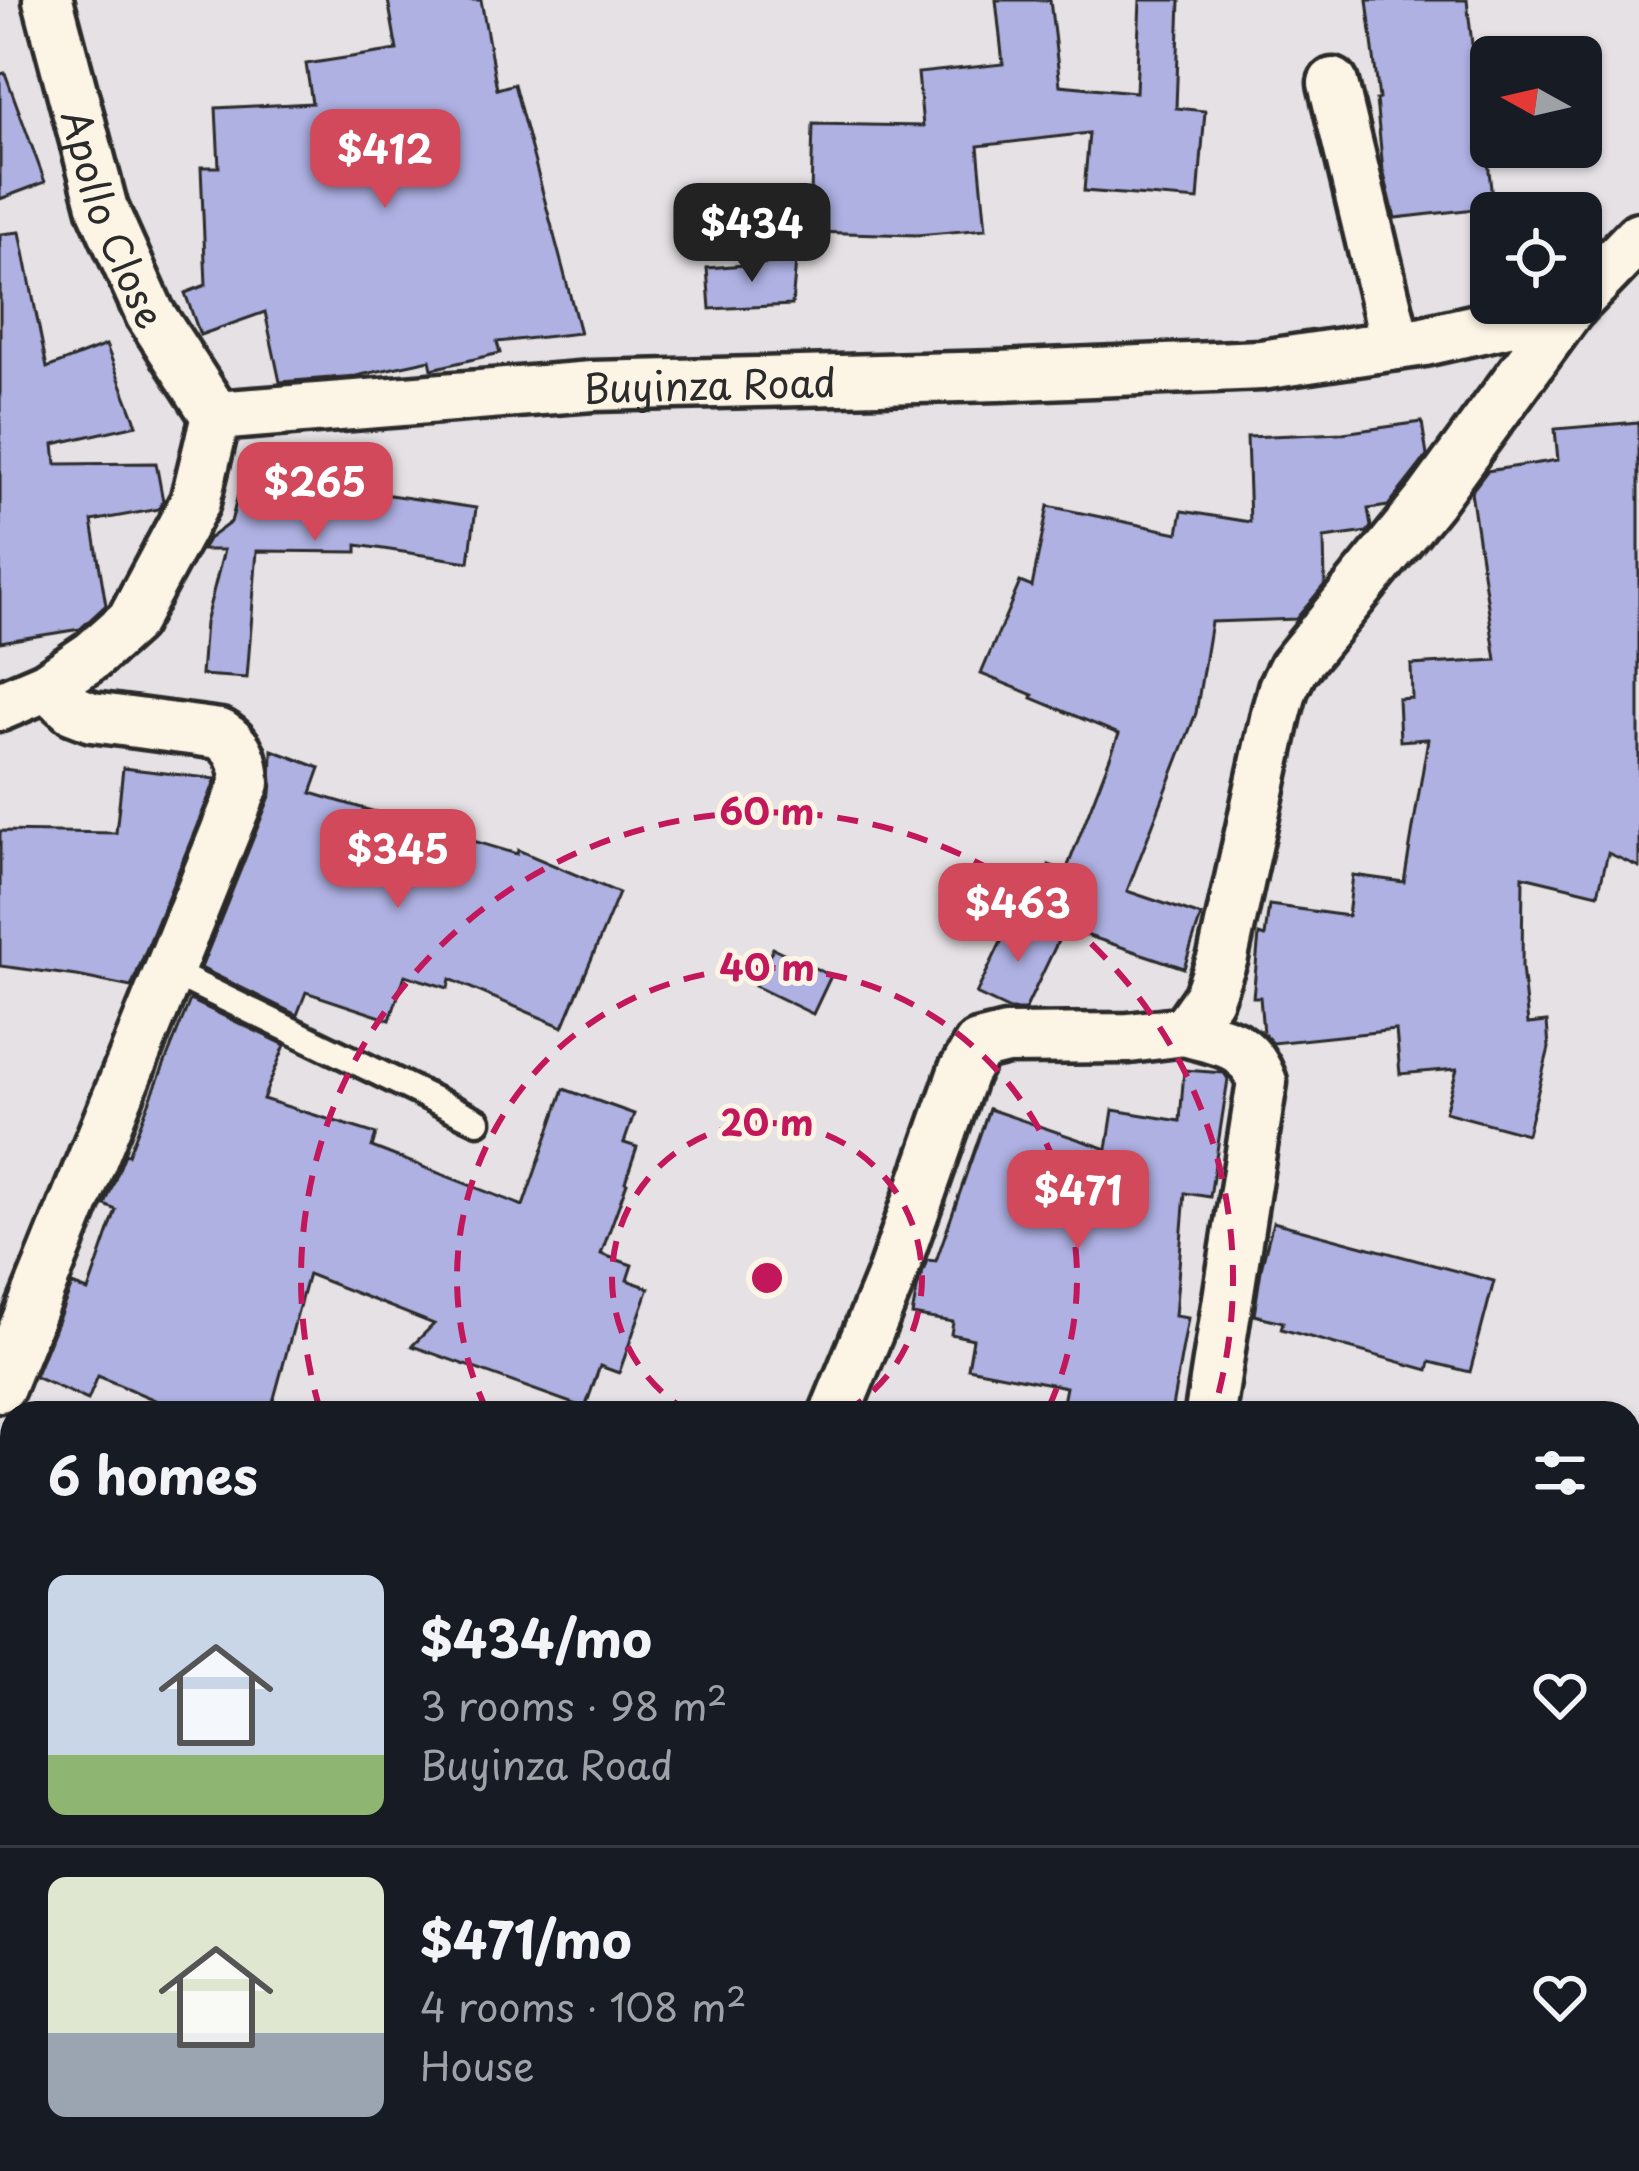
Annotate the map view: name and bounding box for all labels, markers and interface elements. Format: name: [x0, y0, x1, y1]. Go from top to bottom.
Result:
north arrow: [1470, 36, 1602, 168]
map controls: [1470, 36, 1602, 324]
street label: Apollo Close: [48, 103, 181, 339]
pin: $412: [314, 109, 456, 211]
text: $412: [337, 118, 433, 177]
pin: $434: [681, 183, 823, 285]
text: $434: [700, 192, 804, 251]
button: locate: [1470, 192, 1602, 324]
street label: Buyinza Road: [582, 351, 837, 416]
pin: $265: [244, 442, 386, 544]
text: $265: [264, 451, 366, 510]
text: 60 m: [720, 783, 814, 837]
pin: $345: [327, 809, 469, 911]
text: $345: [347, 818, 449, 877]
pin: $463: [947, 863, 1089, 965]
text: $463: [965, 872, 1071, 931]
text: 40 m: [719, 939, 815, 993]
text: 20 m: [720, 1094, 814, 1148]
pin: $471: [1007, 1150, 1149, 1252]
text: $471: [1034, 1159, 1122, 1218]
centre of rings: [746, 1257, 788, 1299]
text: 6 homes: [48, 1435, 258, 1512]
icon: filters: [1527, 1440, 1593, 1506]
text: $434/mo: [420, 1598, 652, 1675]
icon: home: [144, 1623, 288, 1767]
icon: heart: [1527, 1662, 1593, 1728]
text: 3 rooms · 98 m²: [420, 1675, 727, 1734]
text: Buyinza Road: [420, 1734, 673, 1793]
text: $471/mo: [420, 1899, 632, 1976]
icon: home: [144, 1925, 288, 2069]
icon: heart: [1527, 1964, 1593, 2030]
text: 4 rooms · 108 m²: [420, 1976, 747, 2035]
text: House: [420, 2035, 534, 2094]

